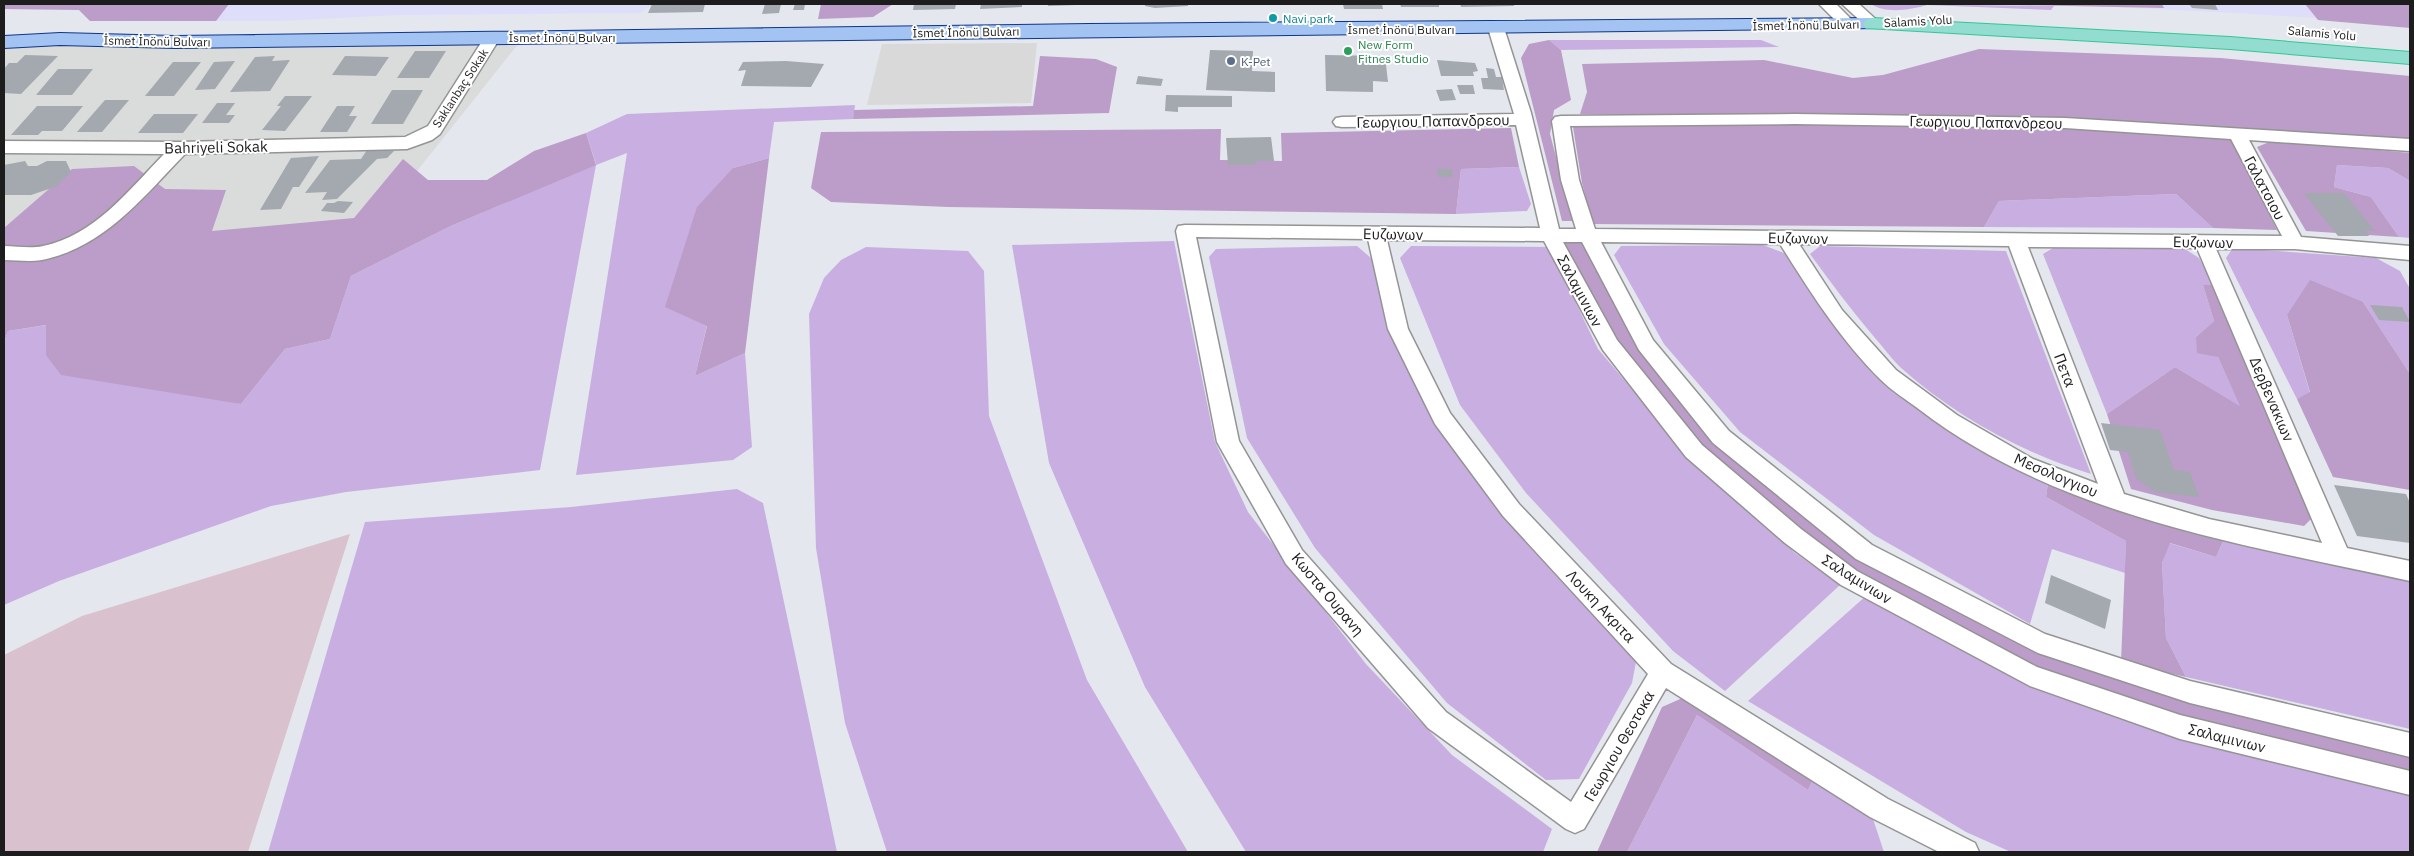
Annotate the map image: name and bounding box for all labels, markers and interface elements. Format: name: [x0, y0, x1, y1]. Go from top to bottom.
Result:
place label: Navi park: [1283, 11, 1334, 26]
marker: Navi park: [1267, 12, 1279, 24]
street label: Salamis Yolu: [1883, 12, 1953, 30]
street label: İsmet İnönü Bulvarı: [1752, 17, 1860, 33]
street label: İsmet İnönü Bulvarı: [1348, 22, 1454, 37]
street label: Salamis Yolu: [2287, 23, 2357, 43]
street label: İsmet İnönü Bulvarı: [912, 24, 1020, 40]
street label: İsmet İnönü Bulvarı: [509, 30, 615, 45]
street label: İsmet İnönü Bulvarı: [103, 33, 211, 49]
place label: New Form Fitnes Studio: [1358, 37, 1429, 66]
street label: Saklanbaç Sokak: [429, 45, 491, 130]
marker: New Form Fitnes Studio: [1342, 45, 1354, 57]
place label: K-Pet: [1241, 54, 1271, 69]
marker: K-Pet: [1225, 55, 1237, 67]
street label: Γεωργιου Παπανδρεου: [1356, 110, 1510, 132]
street label: Γεωργιου Παπανδρεου: [1909, 111, 2063, 133]
street label: Bahriyeli Sokak: [164, 137, 268, 157]
street label: Γαλατσιου: [2240, 153, 2290, 223]
street label: Ευζωνων: [1363, 224, 1424, 244]
street label: Ευζωνων: [1768, 228, 1829, 248]
street label: Ευζωνων: [2173, 232, 2234, 252]
street label: Σαλαμινιων: [1553, 252, 1607, 330]
street label: Πετα: [2050, 350, 2080, 390]
street label: Δερβενακιων: [2246, 354, 2299, 445]
street label: Μεσολογγιου: [2011, 449, 2101, 501]
street label: Κωστα Ουρανη: [1288, 549, 1368, 639]
street label: Σαλαμινιων: [1819, 550, 1896, 608]
street label: Λουκη Ακριτα: [1562, 566, 1640, 647]
street label: Γεωργιου Θεοτοκα: [1580, 687, 1659, 805]
street label: Σαλαμινιων: [2187, 719, 2268, 757]

